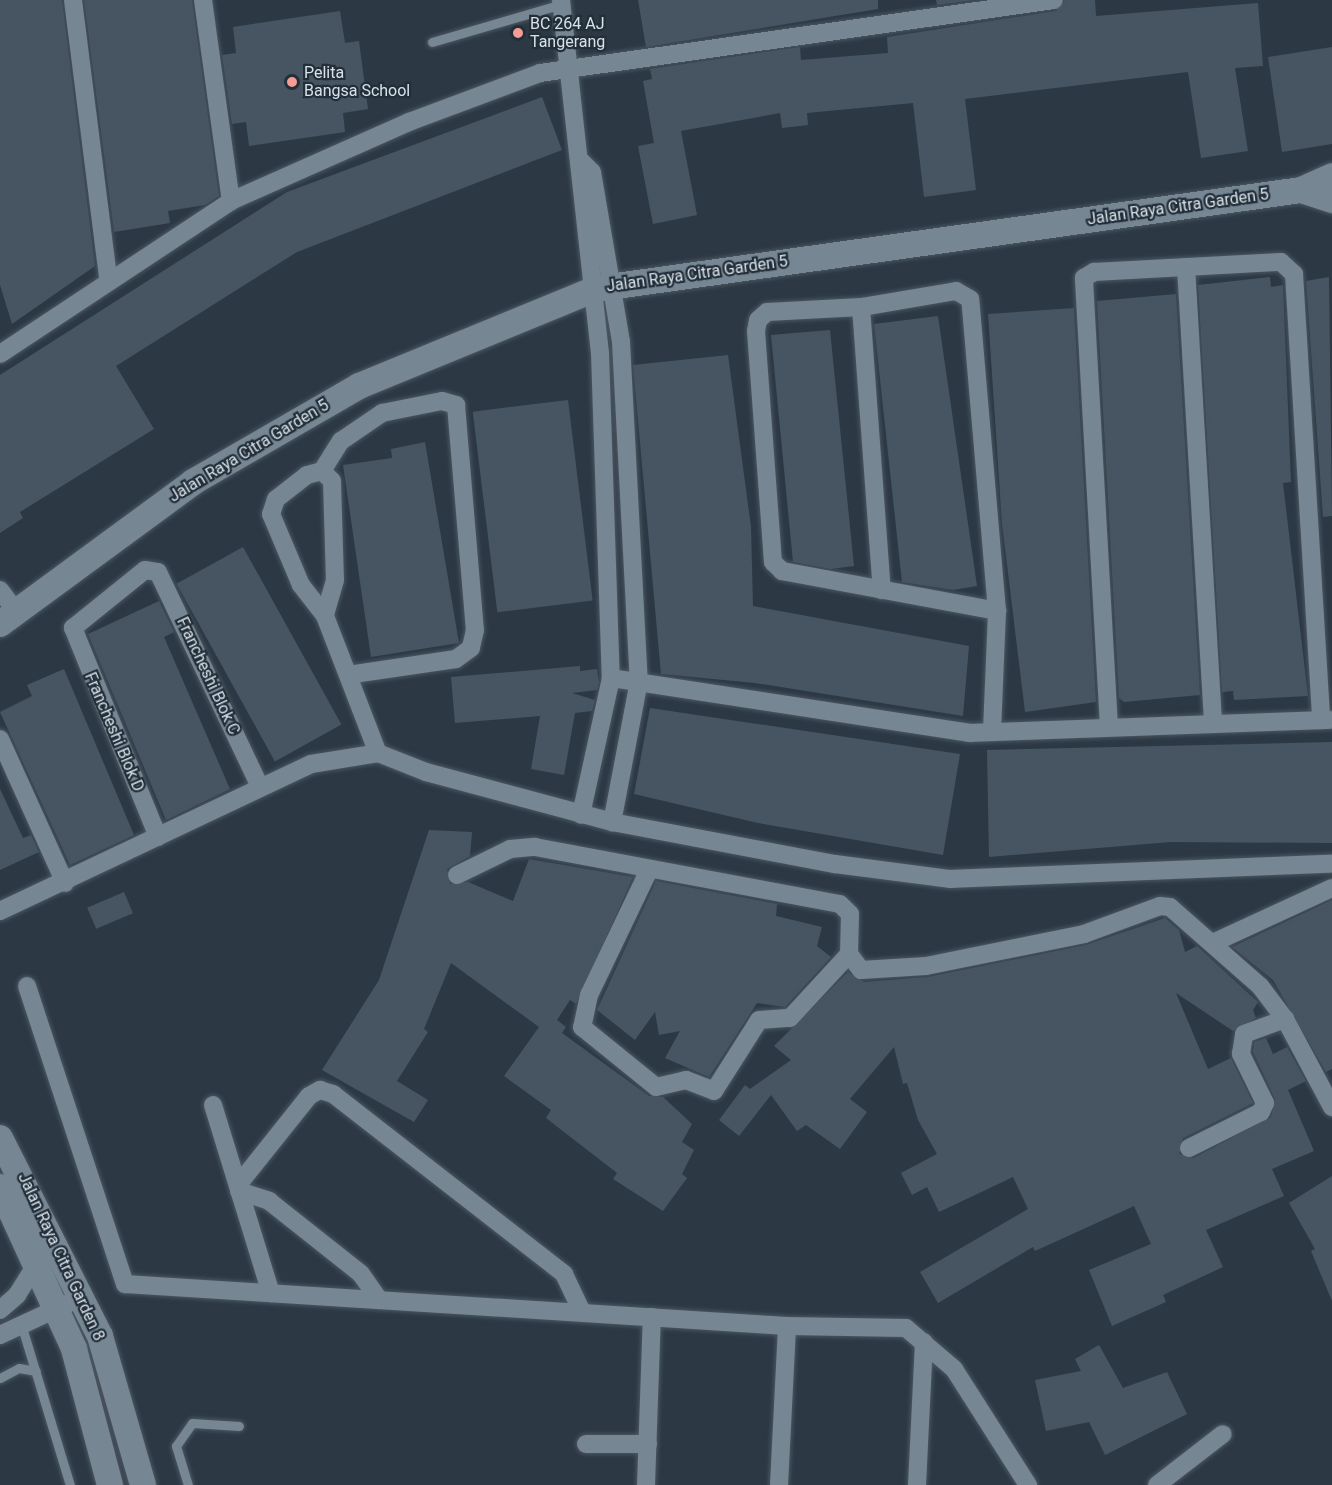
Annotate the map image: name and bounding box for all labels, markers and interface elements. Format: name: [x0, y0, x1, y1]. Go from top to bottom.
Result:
place label: BC 264 AJ Tangerang: [530, 14, 605, 52]
marker: BC 264 AJ Tangerang: [511, 26, 525, 40]
place label: Pelita Bangsa School: [304, 63, 410, 101]
marker: Pelita Bangsa School: [285, 75, 299, 89]
street label: Jalan Raya Citra Garden 5: [1086, 185, 1270, 229]
street label: Jalan Raya Citra Garden 5: [605, 252, 789, 296]
street label: Jalan Raya Citra Garden 5: [166, 396, 332, 506]
street label: Francheshi Blok C: [172, 614, 244, 738]
street label: Francheshi Blok D: [80, 670, 148, 794]
street label: Jalan Raya Citra Garden 8: [14, 1170, 108, 1344]

